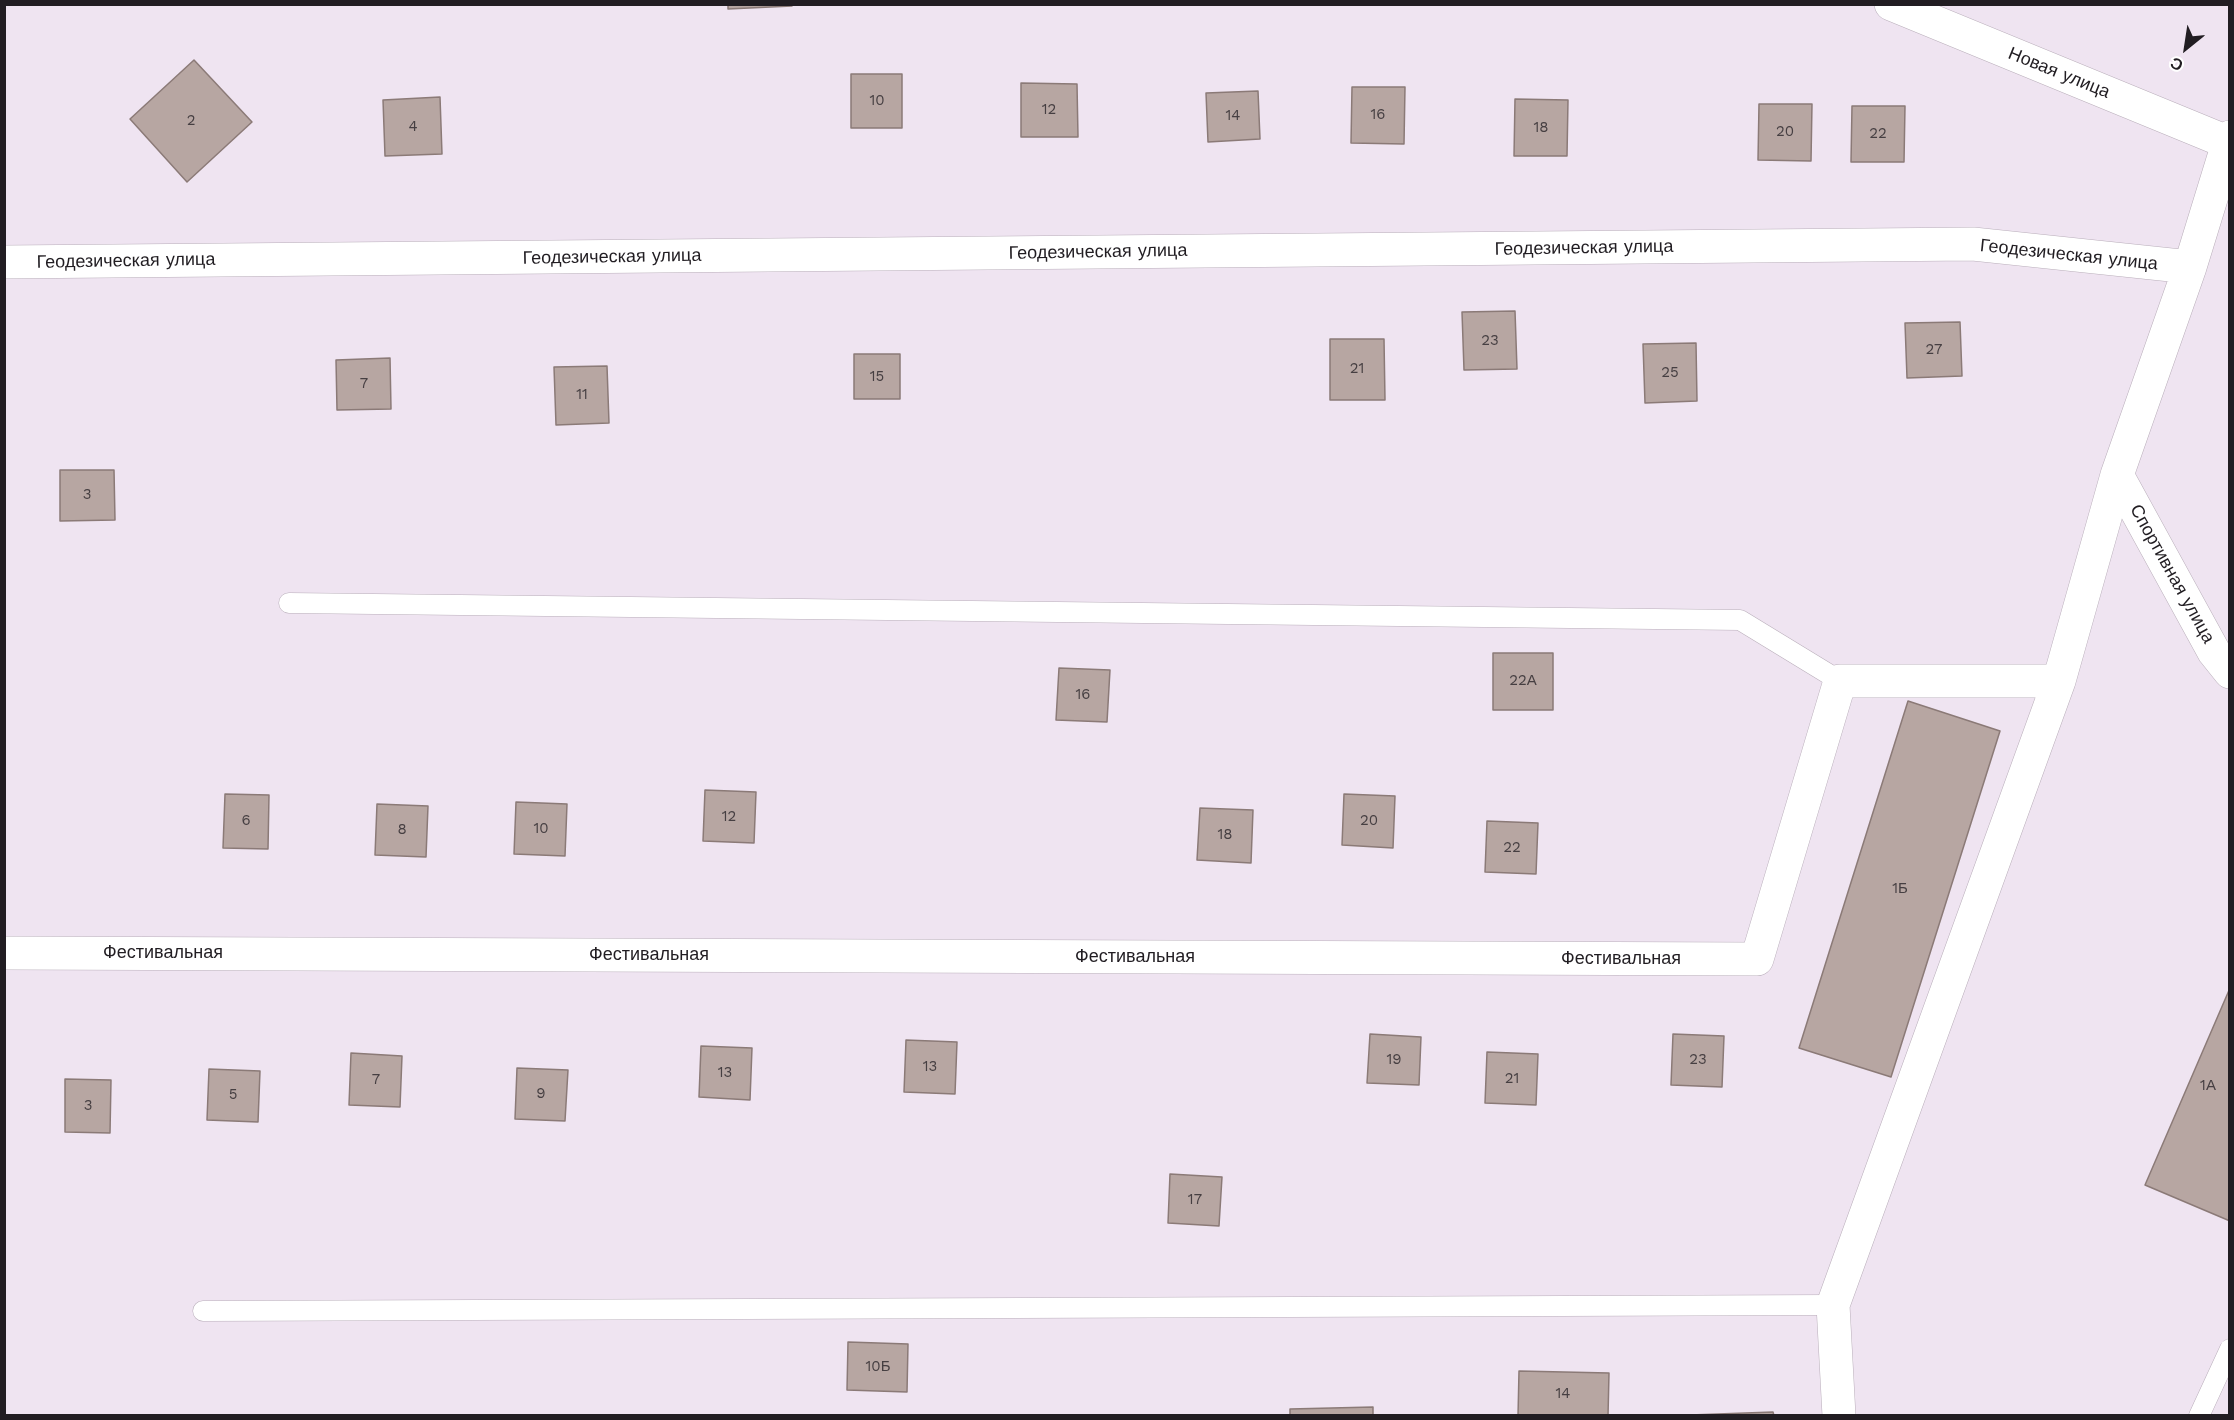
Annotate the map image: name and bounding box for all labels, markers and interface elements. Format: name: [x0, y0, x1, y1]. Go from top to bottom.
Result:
north arrow: [2156, 18, 2216, 78]
street label: Новая улица: [2005, 43, 2113, 103]
text: С: [2167, 53, 2187, 75]
house number: 10: [869, 92, 885, 110]
house number: 12: [1042, 101, 1056, 119]
house number: 16: [1371, 106, 1385, 124]
house number: 14: [1225, 107, 1241, 125]
house number: 2: [187, 112, 195, 130]
house number: 4: [408, 118, 418, 136]
house number: 18: [1533, 119, 1549, 137]
house number: 20: [1776, 123, 1794, 141]
house number: 22: [1869, 125, 1887, 143]
street label: Геодезическая улица: [1979, 235, 2159, 275]
street label: Геодезическая улица: [1495, 236, 1673, 260]
street label: Геодезическая улица: [1009, 240, 1187, 264]
street label: Геодезическая улица: [523, 245, 701, 269]
street label: Геодезическая улица: [37, 249, 215, 273]
house number: 23: [1481, 332, 1499, 350]
house number: 27: [1926, 341, 1942, 359]
house number: 21: [1350, 360, 1364, 378]
house number: 25: [1661, 364, 1679, 382]
house number: 15: [870, 368, 884, 386]
house number: 7: [360, 375, 368, 393]
house number: 11: [576, 386, 588, 404]
house number: 3: [83, 486, 91, 504]
street label: Спортивная улица: [2125, 501, 2219, 647]
house number: 22А: [1509, 672, 1537, 690]
house number: 16: [1076, 686, 1090, 704]
house number: 12: [722, 808, 736, 826]
house number: 6: [241, 812, 251, 830]
house number: 20: [1360, 812, 1378, 830]
house number: 10: [533, 820, 549, 838]
house number: 8: [397, 821, 407, 839]
house number: 18: [1217, 826, 1233, 844]
house number: 22: [1503, 839, 1521, 857]
house number: 1Б: [1892, 880, 1908, 898]
street label: Фестивальная: [103, 942, 223, 964]
street label: Фестивальная: [589, 944, 709, 966]
street label: Фестивальная: [1075, 946, 1195, 968]
street label: Фестивальная: [1561, 948, 1681, 970]
house number: 19: [1386, 1051, 1402, 1069]
house number: 23: [1689, 1051, 1707, 1069]
house number: 13: [923, 1058, 937, 1076]
house number: 13: [718, 1064, 732, 1082]
house number: 21: [1505, 1070, 1519, 1088]
house number: 7: [372, 1071, 380, 1089]
house number: 1А: [2200, 1077, 2216, 1095]
house number: 9: [536, 1085, 546, 1103]
house number: 5: [229, 1086, 237, 1104]
house number: 3: [84, 1097, 92, 1115]
house number: 17: [1188, 1191, 1202, 1209]
house number: 10Б: [865, 1358, 891, 1376]
house number: 14: [1555, 1385, 1571, 1403]

